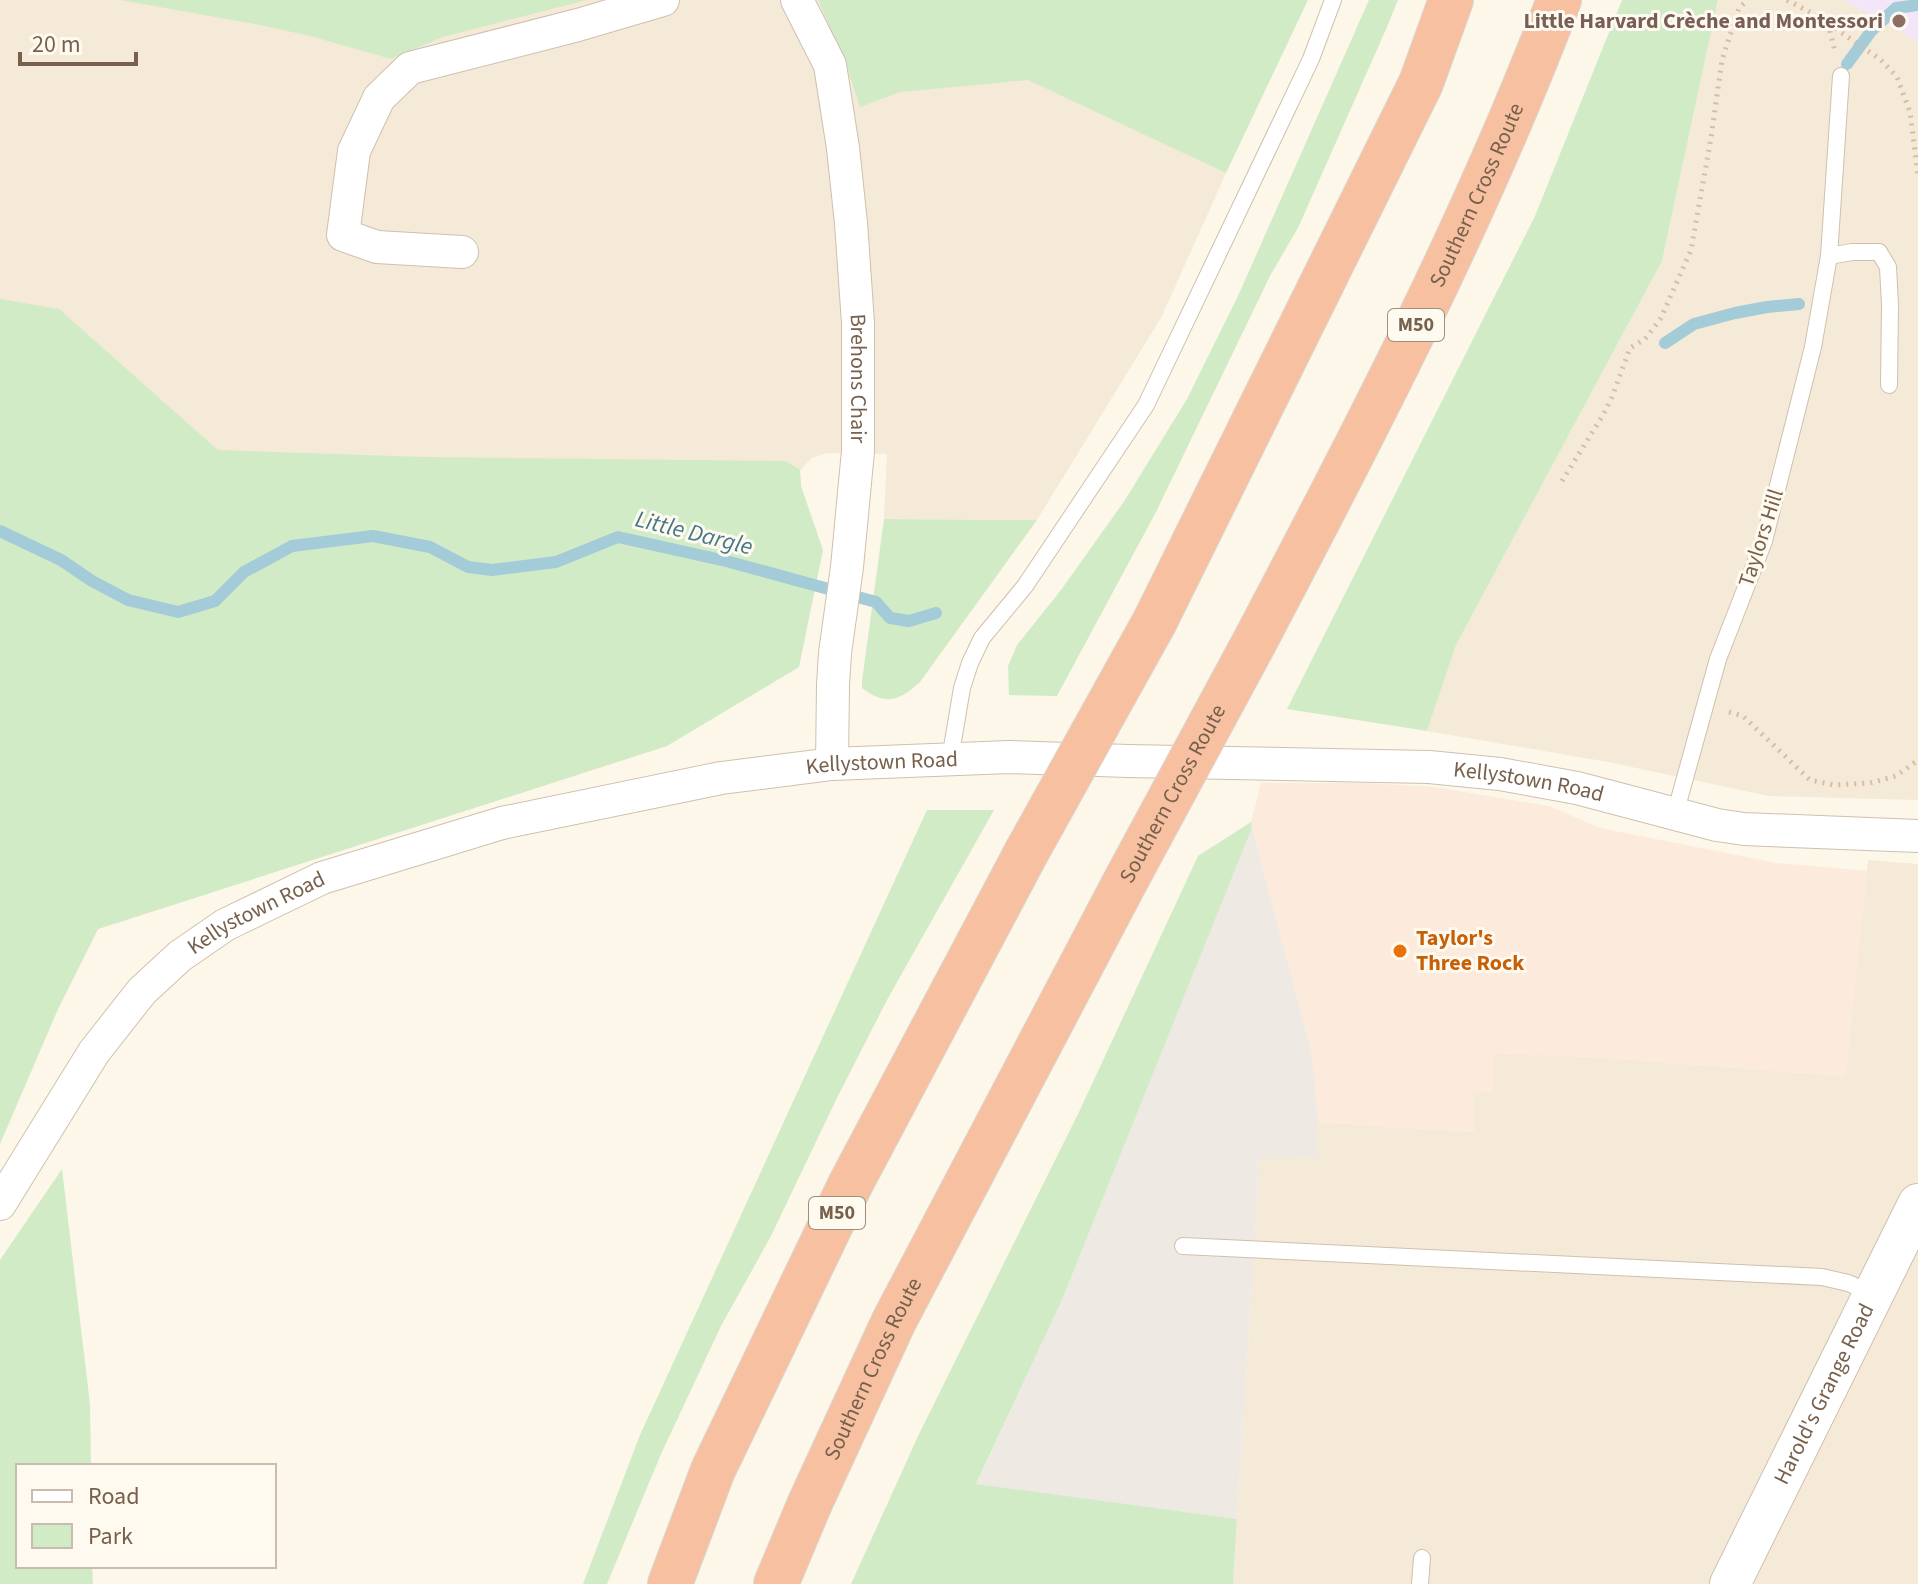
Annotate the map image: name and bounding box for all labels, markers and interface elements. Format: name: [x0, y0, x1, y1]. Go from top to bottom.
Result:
place label: Little Harvard Crèche and Montessori: [1523, 5, 1883, 37]
marker: Little Harvard Crèche and Montessori: [1890, 12, 1908, 30]
scale bar: [20, 16, 136, 66]
text: 20 m: [32, 27, 81, 62]
street label: Southern Cross Route: [1421, 98, 1532, 293]
road number: M50: [1388, 309, 1444, 341]
street label: Brehons Chair: [841, 313, 874, 444]
street label: Taylors Hill: [1730, 485, 1792, 591]
water label: Little Dargle: [632, 502, 756, 564]
street label: Southern Cross Route: [1111, 698, 1234, 889]
street label: Kellystown Road: [804, 743, 959, 783]
street label: Kellystown Road: [1452, 753, 1607, 810]
street label: Kellystown Road: [181, 863, 331, 962]
place label: Taylor's Three Rock: [1416, 922, 1524, 979]
marker: Taylor's Three Rock: [1391, 942, 1409, 960]
road number: M50: [809, 1197, 865, 1229]
street label: Southern Cross Route: [816, 1272, 930, 1466]
street label: Harold's Grange Road: [1766, 1298, 1882, 1490]
legend: [16, 1464, 276, 1568]
text: Road: [88, 1479, 140, 1514]
text: Park: [88, 1519, 133, 1554]

